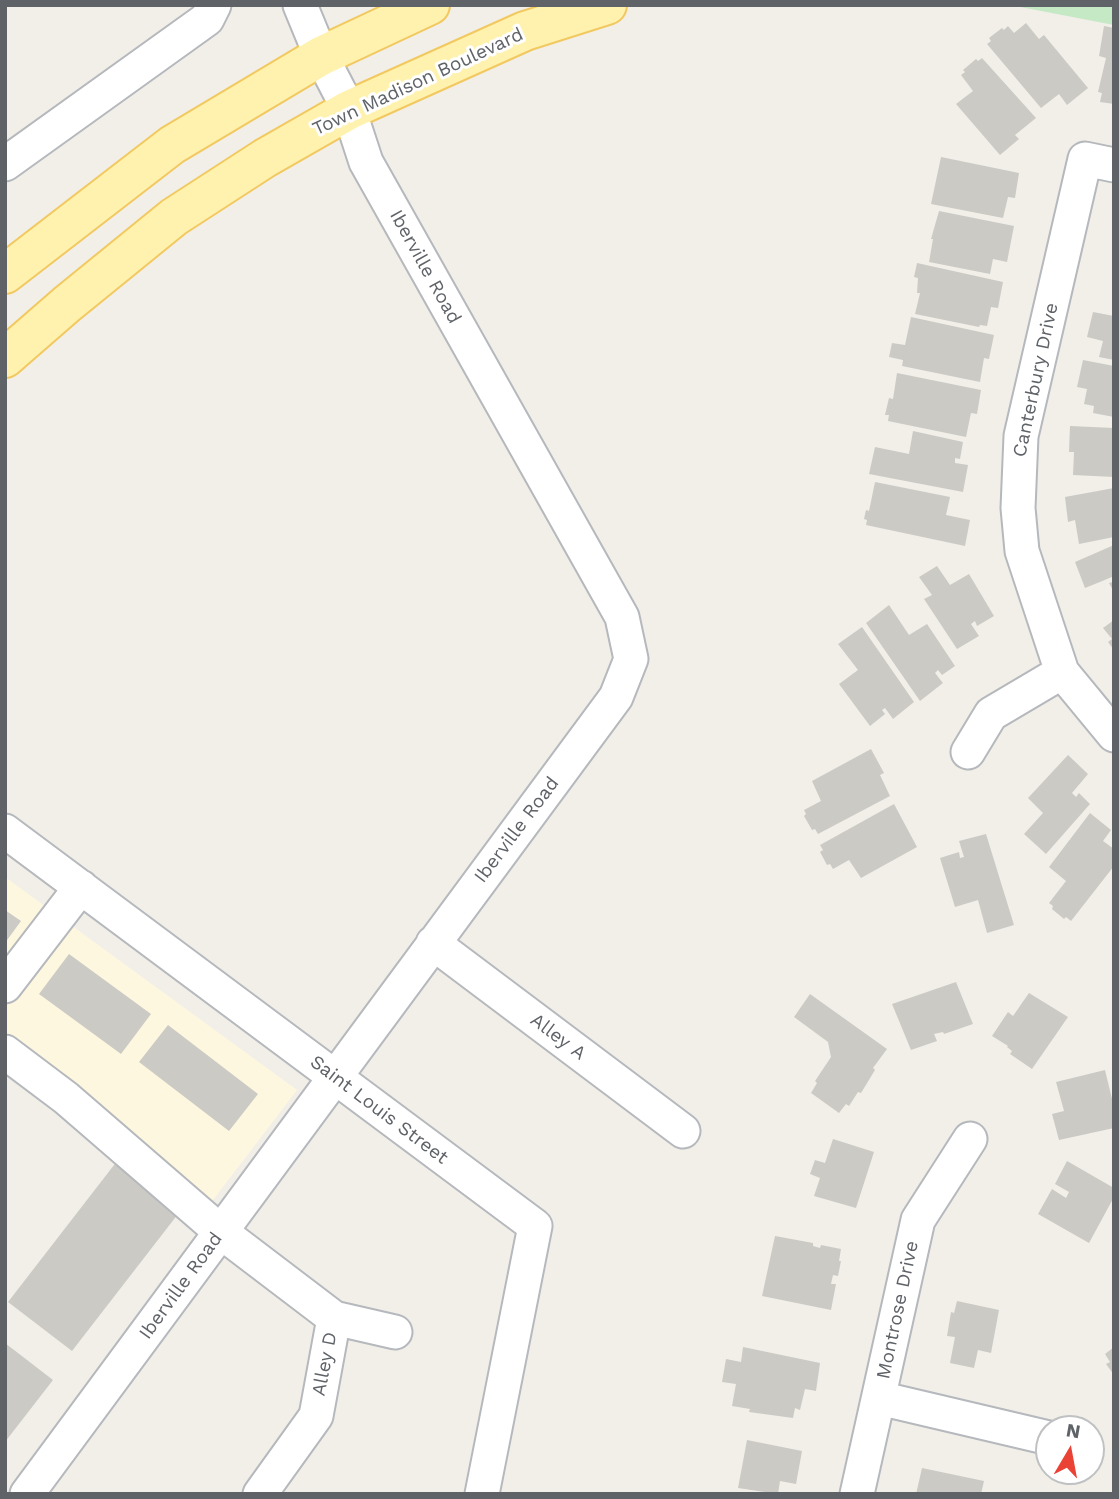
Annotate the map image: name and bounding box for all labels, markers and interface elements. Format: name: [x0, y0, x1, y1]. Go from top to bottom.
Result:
street label: Town Madison Boulevard: [309, 23, 527, 141]
street label: Iberville Road: [384, 206, 466, 328]
street label: Canterbury Drive: [1009, 301, 1063, 459]
street label: Iberville Road: [470, 773, 564, 887]
street label: Alley A: [526, 1009, 590, 1065]
street label: Saint Louis Street: [306, 1051, 452, 1169]
street label: Iberville Road: [135, 1228, 227, 1344]
street label: Montrose Drive: [872, 1239, 924, 1381]
street label: Alley D: [308, 1330, 342, 1398]
north arrow: [1035, 1415, 1105, 1485]
text: N: [1064, 1418, 1082, 1443]

